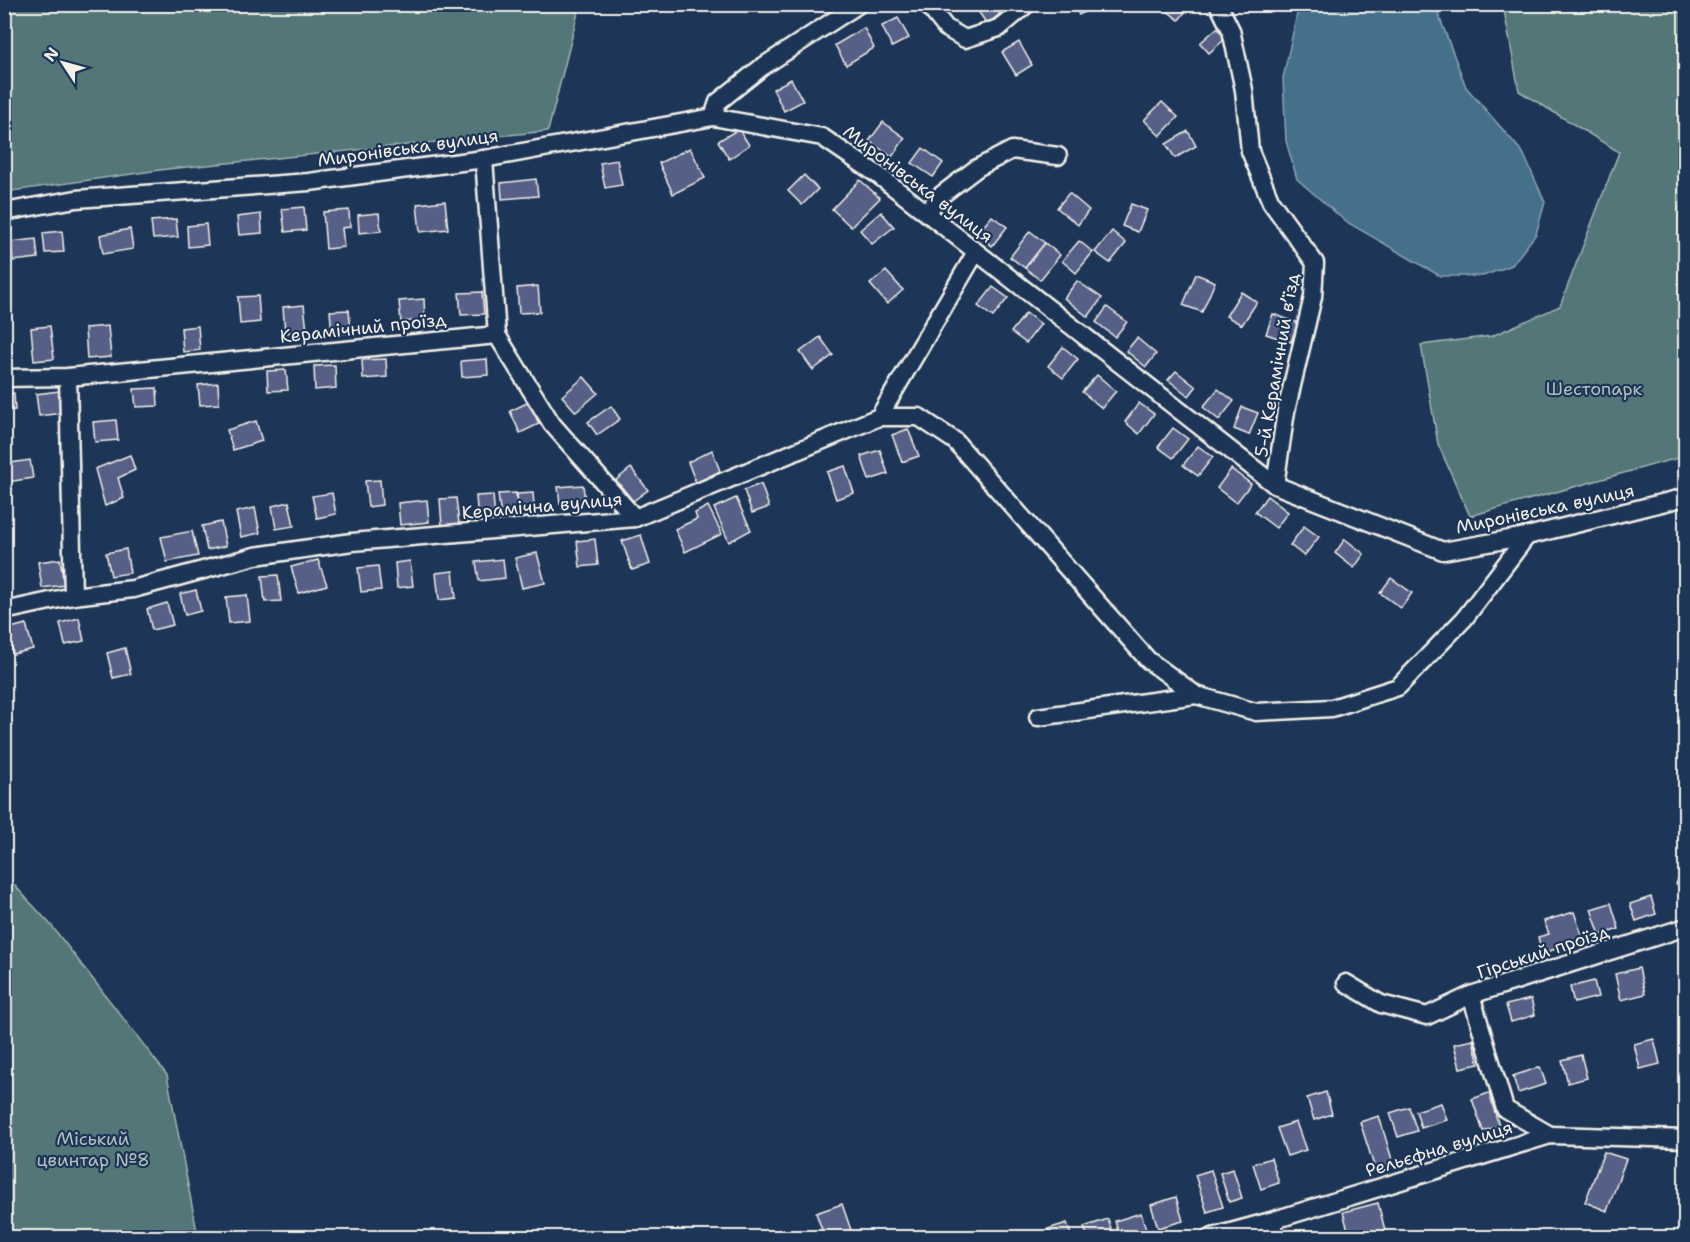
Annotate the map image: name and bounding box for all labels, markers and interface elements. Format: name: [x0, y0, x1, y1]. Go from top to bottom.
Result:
north arrow: [33, 33, 93, 93]
text: N: [39, 43, 63, 66]
street label: Миронівська вулиця: [838, 120, 998, 248]
street label: Миронівська вулиця: [316, 123, 500, 173]
street label: 5-й Керамічний в’їзд: [1249, 270, 1305, 459]
street label: Керамічний проїзд: [279, 307, 448, 349]
park label: Шестопарк: [1546, 377, 1643, 401]
street label: Миронівська вулиця: [1453, 478, 1637, 540]
street label: Керамічна вулиця: [461, 487, 623, 525]
street label: Гірський проїзд: [1474, 919, 1613, 985]
street label: Рельєфна вулиця: [1362, 1115, 1516, 1183]
park label: Міський цвинтар №8: [36, 1127, 150, 1172]

